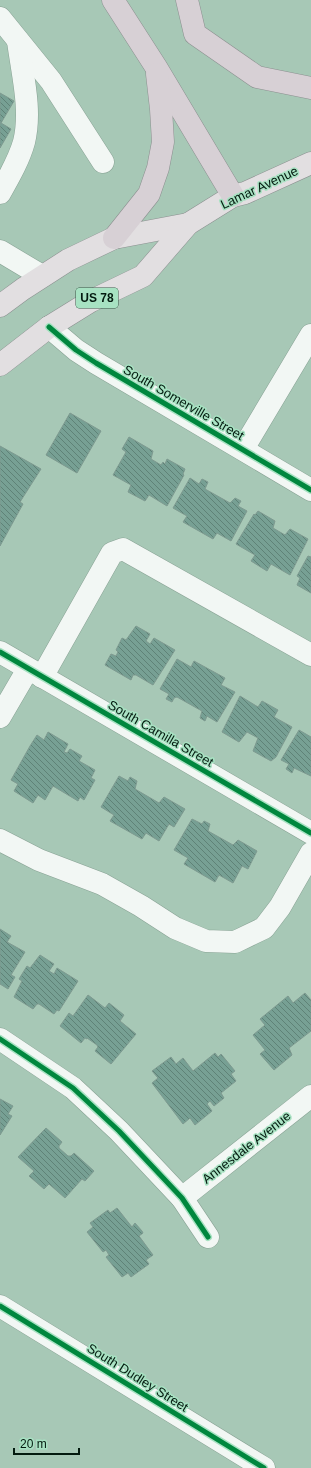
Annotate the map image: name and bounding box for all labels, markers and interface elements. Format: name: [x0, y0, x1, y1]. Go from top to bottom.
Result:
street label: Lamar Avenue: [218, 163, 300, 212]
road number: US 78: [76, 288, 118, 308]
street label: South Somerville Street: [121, 362, 247, 443]
street label: South Camilla Street: [105, 697, 216, 770]
street label: Annesdale Avenue: [199, 1108, 294, 1187]
street label: South Dudley Street: [84, 1340, 191, 1415]
scale bar: [14, 1430, 79, 1456]
text: 20 m: [20, 1437, 47, 1451]

